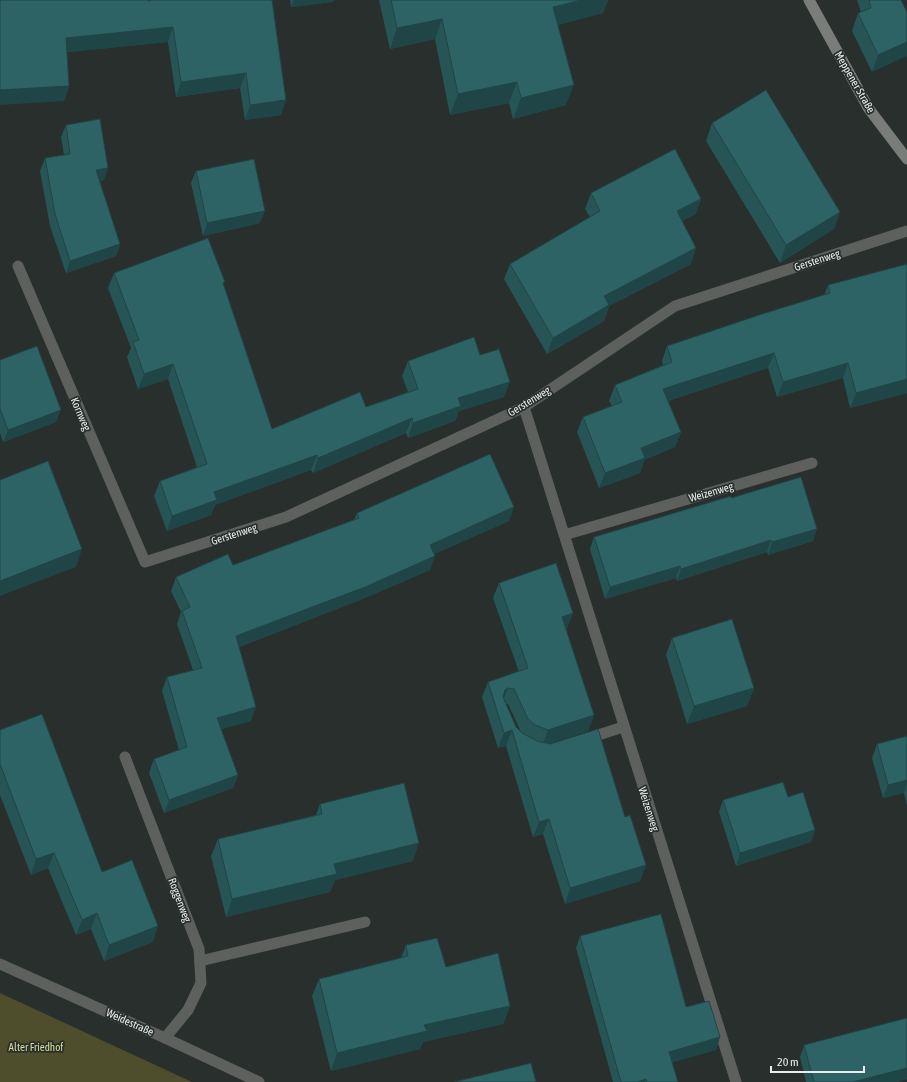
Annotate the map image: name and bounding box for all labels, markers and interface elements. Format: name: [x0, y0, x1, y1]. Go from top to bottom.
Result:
street label: Meppener Straße: [833, 49, 877, 115]
street label: Gerstenweg: [793, 247, 842, 273]
street label: Gerstenweg: [506, 383, 553, 418]
street label: Kornweg: [69, 395, 93, 433]
street label: Weizenweg: [687, 480, 735, 504]
street label: Gerstenweg: [210, 521, 259, 547]
street label: Weizenweg: [636, 785, 662, 833]
street label: Roggenweg: [166, 876, 194, 924]
street label: Weidestraße: [104, 1006, 156, 1038]
park label: Alter Friedhof: [9, 1041, 63, 1053]
scale bar: [771, 1048, 864, 1074]
text: 20 m: [777, 1055, 799, 1069]

